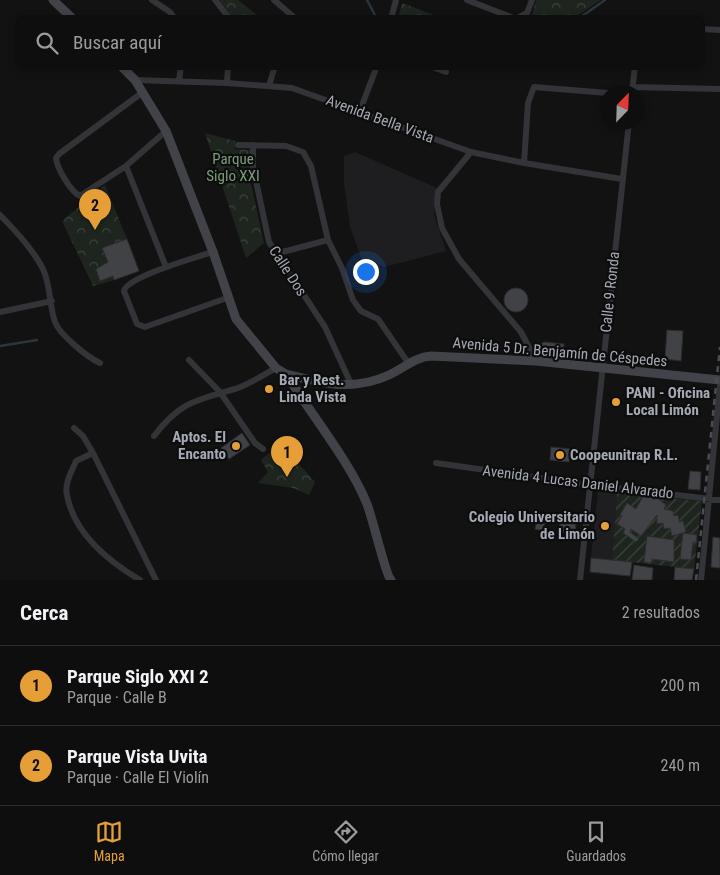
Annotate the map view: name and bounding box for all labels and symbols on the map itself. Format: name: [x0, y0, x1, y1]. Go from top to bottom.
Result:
north arrow: [600, 85, 645, 130]
street label: Avenida Bella Vista: [324, 91, 436, 147]
park label: Parque Siglo XXI: [206, 150, 260, 185]
pin: 2: [79, 189, 111, 230]
street label: Calle Dos: [265, 243, 311, 300]
street label: Calle 9 Ronda: [597, 251, 623, 333]
your location: [353, 259, 379, 285]
street label: Avenida 5 Dr. Benjamín de Céspedes: [452, 334, 668, 370]
place label: Bar y Rest. Linda Vista: [279, 371, 346, 406]
marker: Bar y Rest. Linda Vista: [263, 383, 275, 395]
place label: PANI - Oficina Local Limón: [626, 384, 710, 419]
marker: PANI - Oficina Local Limón: [610, 396, 622, 408]
place label: Aptos. El Encanto: [172, 428, 226, 463]
pin: 1: [271, 436, 303, 477]
marker: Aptos. El Encanto: [230, 440, 242, 452]
place label: Coopeunitrap R.L.: [570, 446, 678, 464]
marker: Coopeunitrap R.L.: [554, 449, 566, 461]
street label: Avenida 4 Lucas Daniel Alvarado: [482, 461, 674, 503]
place label: Colegio Universitario de Limón: [469, 508, 595, 543]
marker: Colegio Universitario de Limón: [599, 520, 611, 532]

